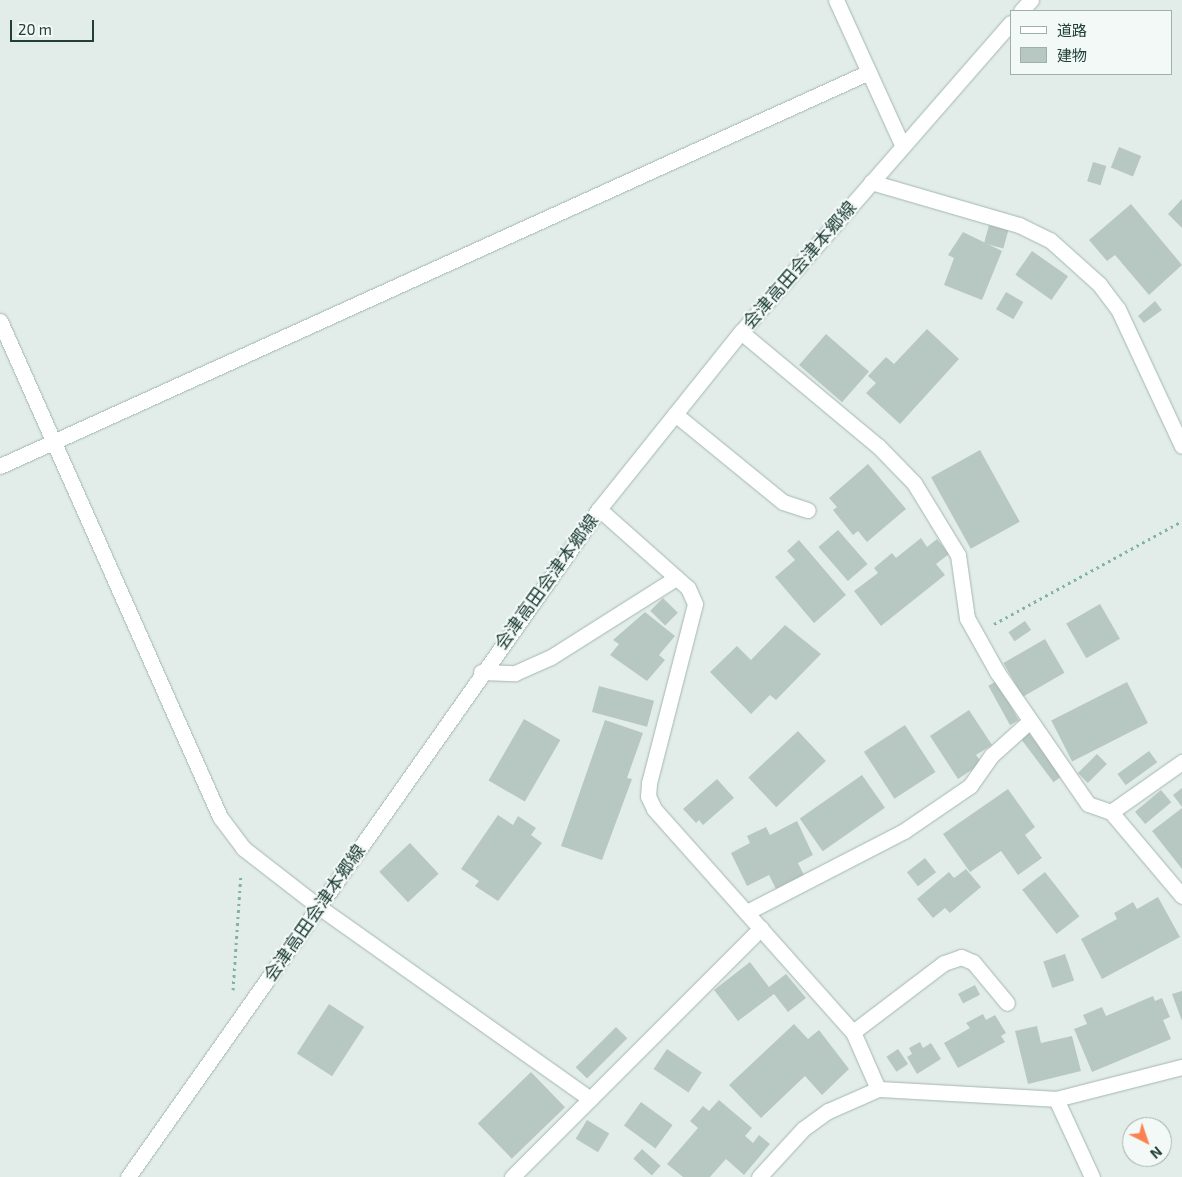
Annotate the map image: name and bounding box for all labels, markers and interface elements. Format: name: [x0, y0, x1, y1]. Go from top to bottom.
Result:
scale bar: [12, 10, 96, 42]
legend: [1010, 10, 1172, 75]
text: 20 m: [18, 20, 52, 38]
text: 道路: [1057, 21, 1087, 39]
text: 建物: [1057, 46, 1087, 64]
street label: 会津高田会津本郷線: [738, 197, 860, 333]
street label: 会津高田会津本郷線: [490, 510, 602, 654]
street label: 会津高田会津本郷線: [259, 840, 369, 986]
north arrow: [1122, 1117, 1172, 1167]
text: N: [1147, 1143, 1166, 1163]

